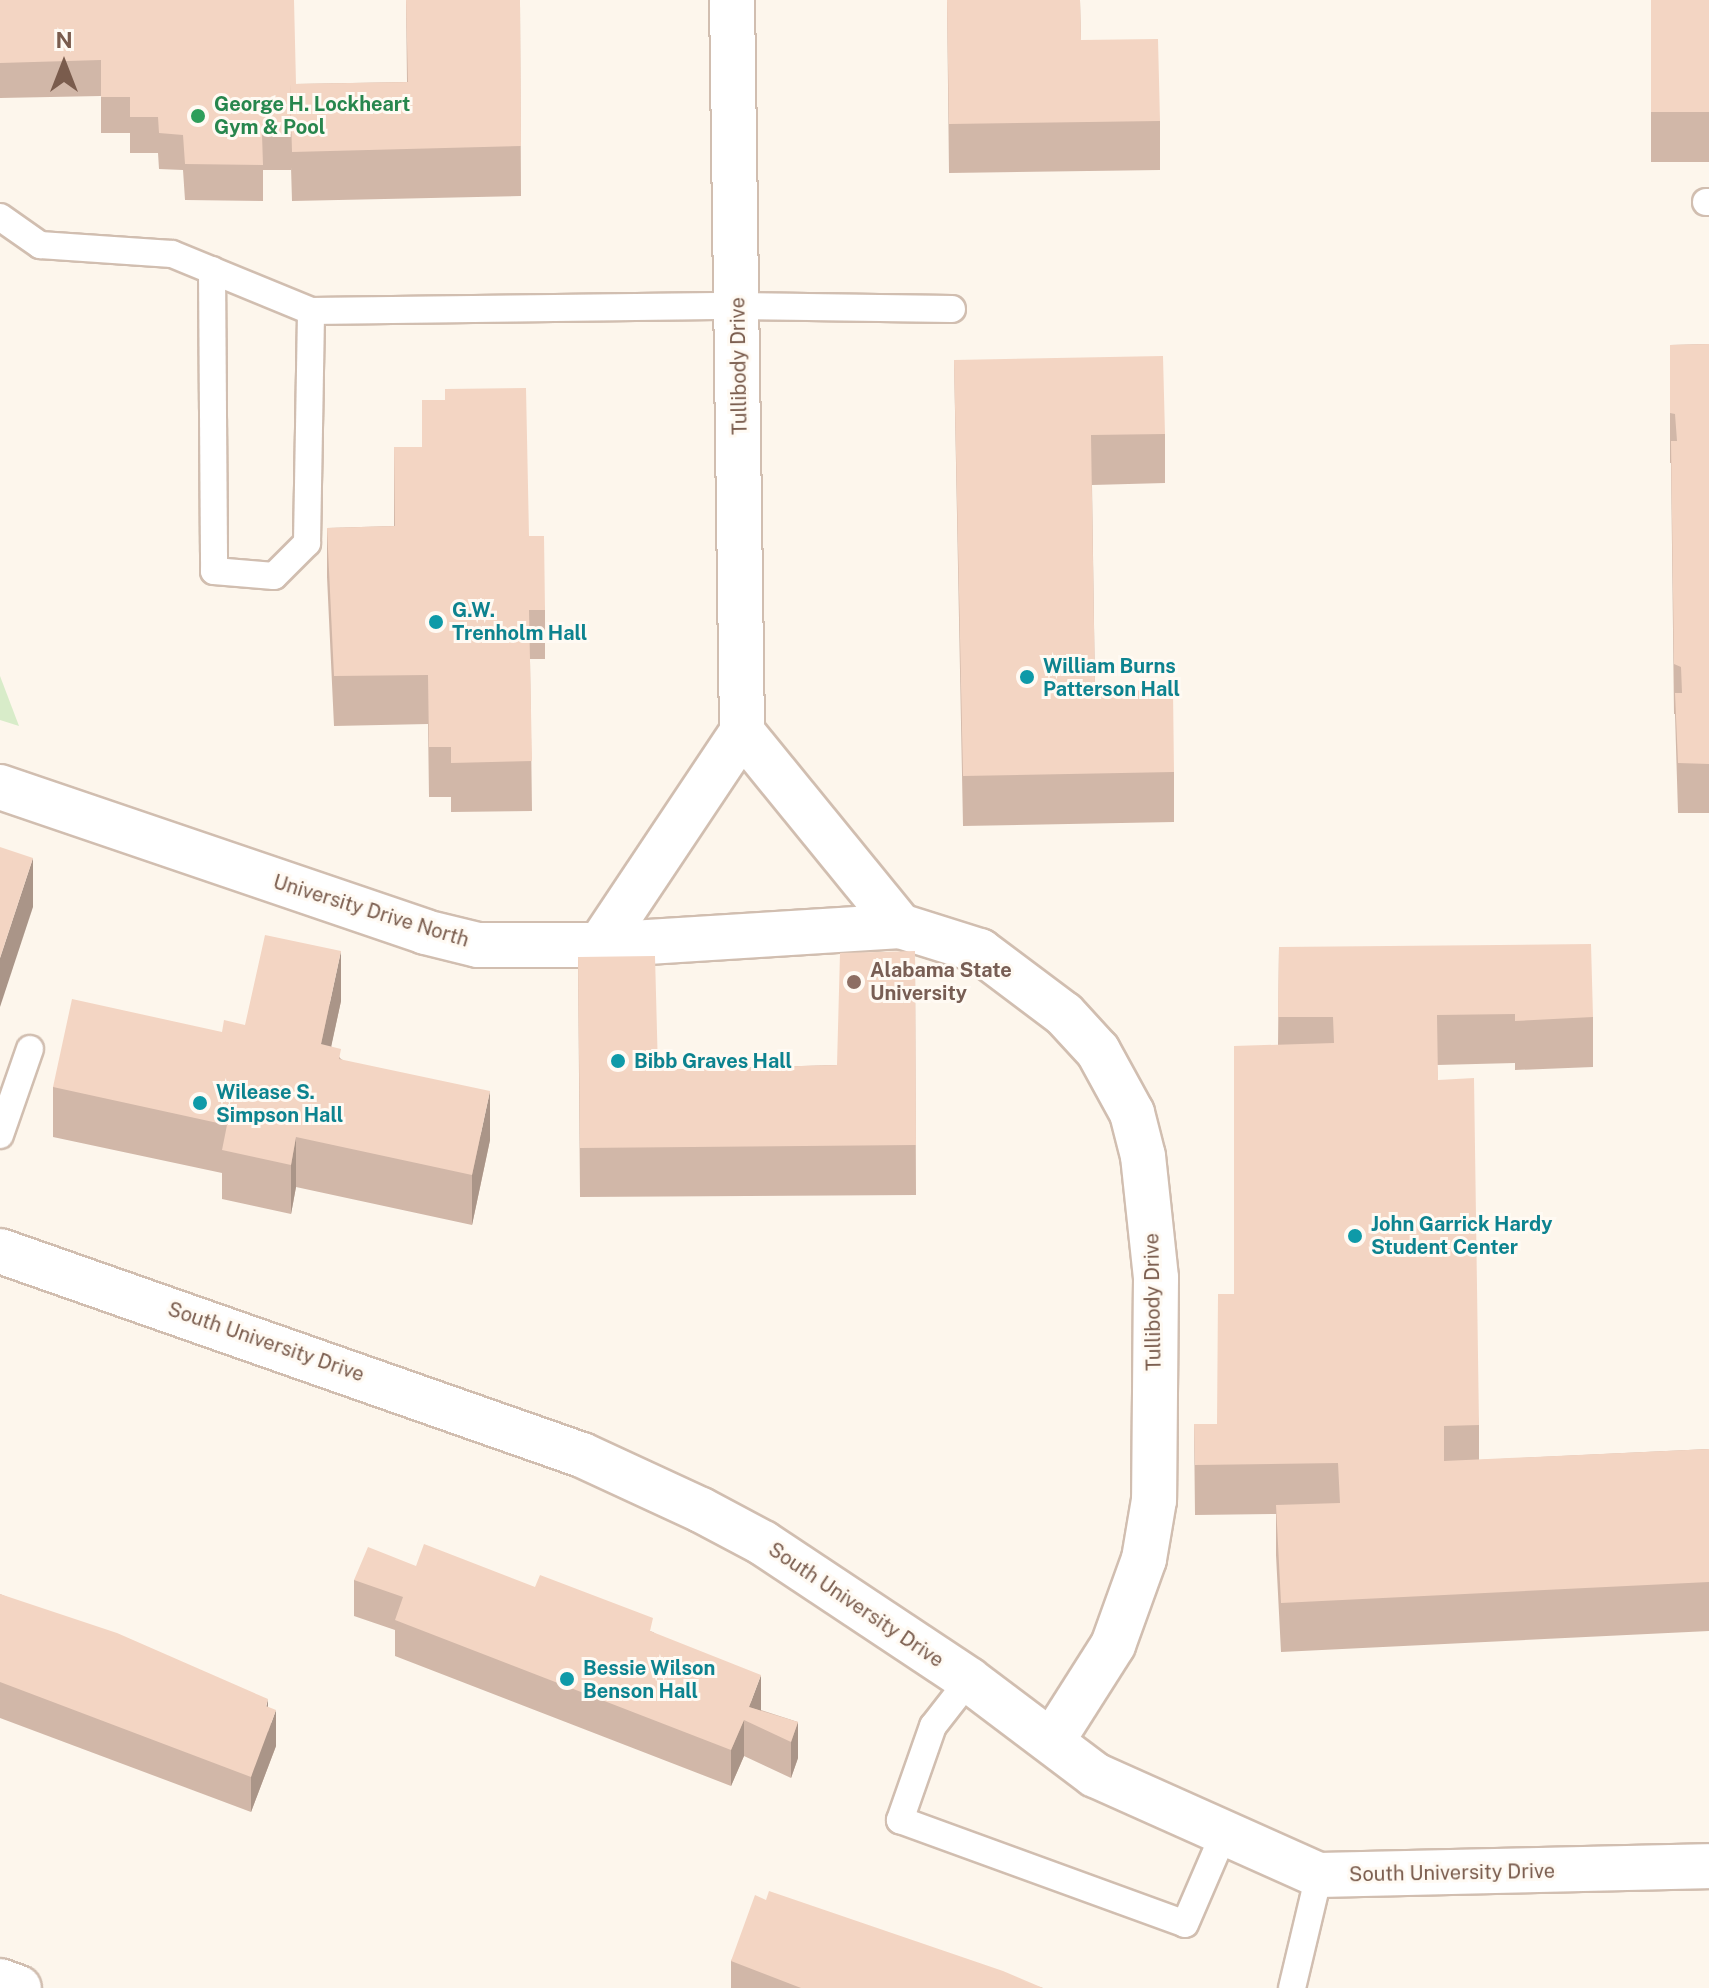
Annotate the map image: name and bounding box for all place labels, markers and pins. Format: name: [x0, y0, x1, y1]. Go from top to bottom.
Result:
place label: George H. Lockheart Gym & Pool: [214, 92, 410, 139]
marker: George H. Lockheart Gym & Pool: [189, 107, 207, 125]
place label: G.W. Trenholm Hall: [452, 598, 587, 645]
marker: G.W. Trenholm Hall: [427, 613, 445, 631]
place label: William Burns Patterson Hall: [1043, 654, 1180, 701]
marker: William Burns Patterson Hall: [1018, 668, 1036, 686]
place label: Alabama State University: [870, 958, 1012, 1005]
marker: Alabama State University: [845, 973, 863, 991]
place label: Bibb Graves Hall: [634, 1049, 792, 1073]
marker: Bibb Graves Hall: [609, 1052, 627, 1070]
place label: Wilease S. Simpson Hall: [216, 1080, 343, 1127]
marker: Wilease S. Simpson Hall: [191, 1094, 209, 1112]
place label: John Garrick Hardy Student Center: [1371, 1212, 1552, 1259]
marker: John Garrick Hardy Student Center: [1346, 1227, 1364, 1245]
place label: Bessie Wilson Benson Hall: [583, 1656, 716, 1703]
marker: Bessie Wilson Benson Hall: [558, 1670, 576, 1688]

